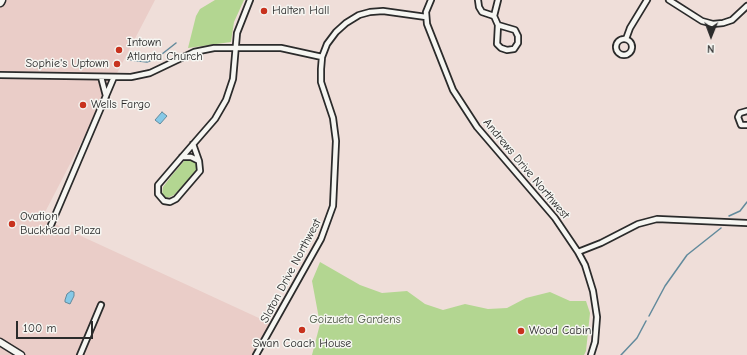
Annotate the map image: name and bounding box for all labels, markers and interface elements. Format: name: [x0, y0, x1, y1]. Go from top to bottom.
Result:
place label: Halten Hall: [272, 4, 329, 18]
marker: Halten Hall: [259, 6, 269, 16]
north arrow: [691, 16, 731, 56]
place label: Intown Atlanta Church: [127, 36, 203, 64]
text: N: [707, 42, 714, 55]
marker: Intown Atlanta Church: [114, 45, 124, 55]
place label: Sophie's Uptown: [25, 57, 109, 71]
marker: Sophie's Uptown: [112, 59, 122, 69]
place label: Wells Fargo: [91, 98, 150, 112]
marker: Wells Fargo: [78, 100, 88, 110]
street label: Andrews Drive Northwest: [480, 116, 572, 222]
place label: Ovation Buckhead Plaza: [20, 210, 101, 238]
street label: Slaton Drive Northwest: [258, 217, 324, 325]
marker: Ovation Buckhead Plaza: [7, 219, 17, 229]
scale bar: [18, 313, 95, 339]
park label: Goizueta Gardens: [309, 313, 401, 327]
text: 100 m: [23, 321, 56, 335]
place label: Wood Cabin: [529, 324, 591, 338]
marker: Swan Coach House: [297, 325, 307, 335]
marker: Wood Cabin: [516, 326, 526, 336]
place label: Swan Coach House: [253, 337, 351, 351]

